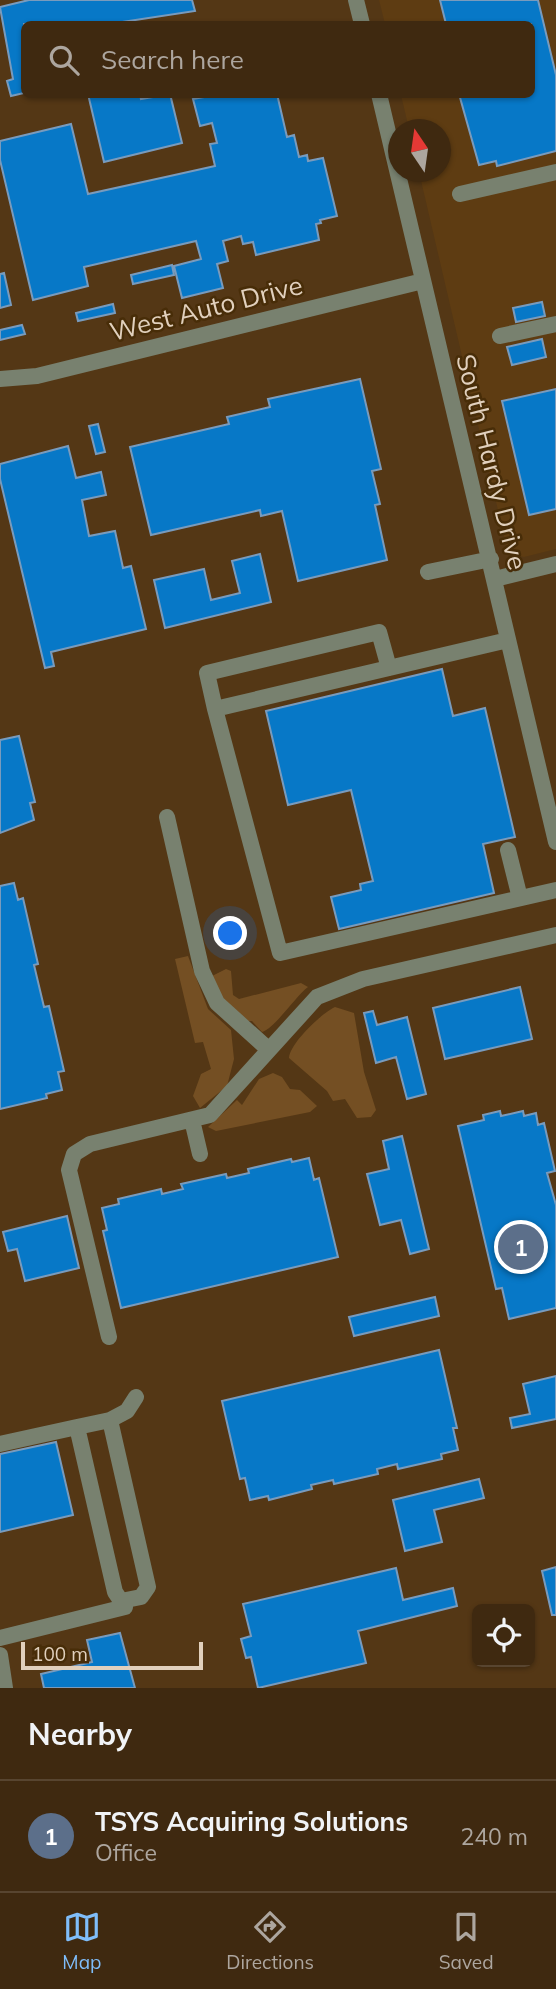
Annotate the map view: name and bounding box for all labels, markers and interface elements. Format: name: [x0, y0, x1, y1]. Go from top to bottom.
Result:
search box: [21, 21, 535, 98]
icon: search: [45, 41, 83, 79]
text: Search here: [101, 43, 244, 76]
north arrow: [388, 119, 451, 182]
street label: West Auto Drive: [106, 268, 306, 348]
street label: South Hardy Drive: [449, 351, 535, 573]
your location: [213, 916, 247, 950]
pin: 1: [498, 1221, 544, 1273]
map controls: [472, 1604, 535, 1667]
button: locate: [472, 1604, 535, 1667]
scale bar: [21, 1639, 203, 1671]
text: 100 m: [32, 1642, 88, 1666]
text: Nearby: [28, 1715, 132, 1753]
text: TSYS Acquiring Solutions: [95, 1805, 408, 1838]
text: 1: [44, 1822, 58, 1851]
text: 240 m: [460, 1822, 528, 1851]
text: Office: [95, 1838, 157, 1867]
tab: Map: [62, 1908, 101, 1974]
tab: Directions: [226, 1908, 314, 1974]
tab: Saved: [439, 1908, 494, 1974]

